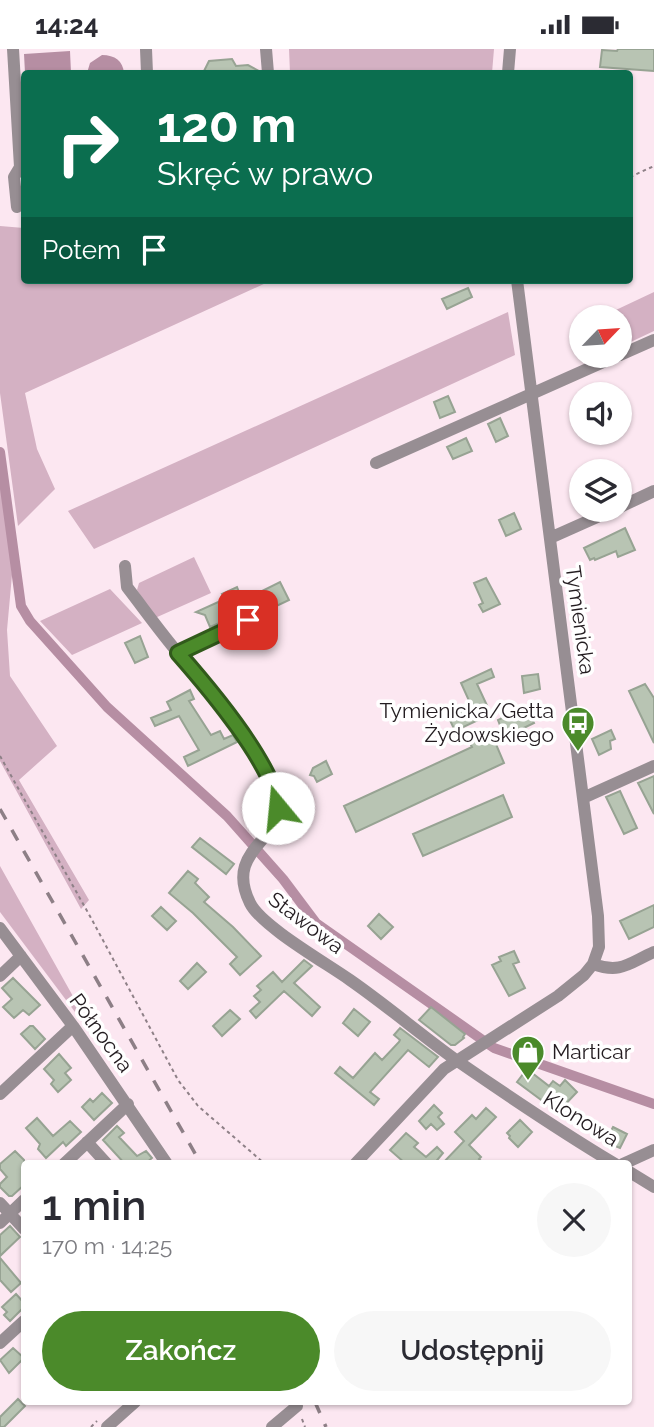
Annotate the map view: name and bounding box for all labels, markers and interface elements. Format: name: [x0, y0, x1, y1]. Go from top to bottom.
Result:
text: 14:24: [35, 10, 99, 40]
text: 120 m: [157, 96, 296, 153]
icon: right: [42, 98, 133, 189]
text: Skręć w prawo: [157, 155, 373, 192]
icon: arrive: [135, 231, 173, 269]
text: Potem: [42, 235, 121, 265]
north arrow: [569, 305, 632, 367]
map controls: [569, 305, 632, 522]
button: sound: [569, 382, 632, 445]
button: layers: [569, 459, 632, 522]
street label: Tymienicka: [560, 564, 600, 676]
pin: [218, 590, 278, 650]
icon: arrive: [229, 601, 267, 639]
place label: Tymienicka/Getta Żydowskiego: [379, 698, 554, 747]
bus stop icon: Tymienicka/Getta Żydowskiego: [559, 704, 597, 753]
position arrow: [241, 771, 315, 845]
street label: Stawowa: [264, 886, 349, 959]
street label: Północna: [64, 988, 138, 1077]
shop icon: Marticar: [509, 1033, 547, 1082]
place label: Marticar: [552, 1039, 632, 1064]
street label: Klonowa: [539, 1086, 624, 1152]
text: 1 min: [42, 1181, 146, 1230]
button: close: [537, 1183, 611, 1257]
text: 170 m · 14:25: [42, 1232, 172, 1259]
button: Zakończ: [42, 1311, 320, 1391]
button: Udostępnij: [334, 1311, 611, 1391]

